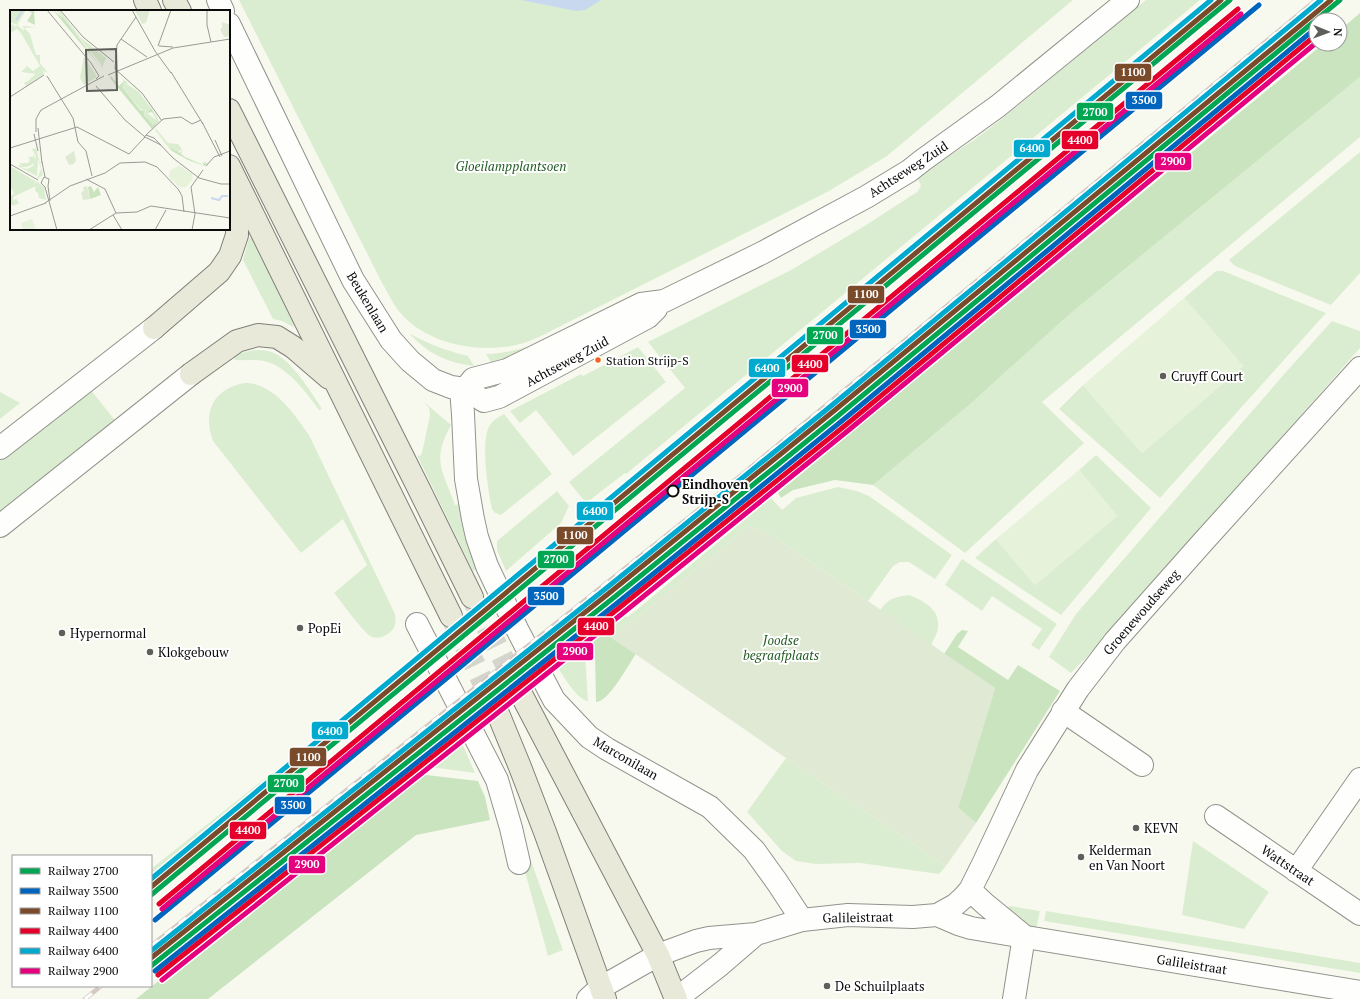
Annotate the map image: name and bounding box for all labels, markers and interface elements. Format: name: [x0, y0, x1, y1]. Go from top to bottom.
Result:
inset map: [10, 10, 230, 230]
north arrow: [1308, 12, 1348, 52]
text: N: [1331, 28, 1345, 37]
line badge: 1100: [1114, 63, 1152, 82]
text: 1100: [1121, 65, 1145, 79]
line badge: 3500: [1125, 91, 1163, 110]
text: 3500: [1132, 93, 1156, 107]
line badge: 2700: [1076, 102, 1114, 121]
text: 2700: [1083, 105, 1107, 119]
line badge: 4400: [1061, 130, 1099, 150]
text: 4400: [1068, 133, 1092, 147]
street label: Achtseweg Zuid: [865, 137, 951, 201]
line badge: 6400: [1013, 139, 1051, 158]
text: 6400: [1020, 141, 1044, 155]
line badge: 2900: [1154, 152, 1192, 171]
text: 2900: [1161, 154, 1185, 168]
park label: Gloeilampplantsoen: [456, 157, 566, 175]
street label: Beukenlaan: [343, 268, 393, 336]
line badge: 1100: [847, 285, 885, 304]
text: 1100: [854, 287, 878, 301]
line badge: 3500: [849, 319, 887, 339]
text: 3500: [856, 322, 880, 336]
line badge: 2700: [806, 326, 844, 345]
text: 2700: [813, 328, 837, 342]
street label: Achtseweg Zuid: [522, 332, 612, 390]
place label: Station Strijp-S: [606, 353, 689, 368]
line badge: 4400: [791, 354, 829, 373]
marker: Station Strijp-S: [593, 355, 603, 365]
text: 4400: [798, 357, 822, 371]
line badge: 6400: [748, 358, 786, 378]
text: 6400: [755, 361, 779, 375]
place label: Cruyff Court: [1171, 367, 1243, 385]
marker: Cruyff Court: [1158, 371, 1168, 381]
line badge: 2900: [771, 378, 809, 398]
text: 2900: [778, 381, 802, 395]
place label: Eindhoven Strijp-S: [682, 475, 749, 508]
marker: Eindhoven Strijp-S: [666, 484, 680, 498]
line badge: 6400: [576, 501, 614, 521]
text: 6400: [583, 504, 607, 518]
line badge: 1100: [556, 526, 594, 545]
text: 1100: [563, 528, 587, 542]
line badge: 2700: [537, 550, 575, 569]
text: 2700: [544, 552, 568, 566]
street label: Groenewoudseweg: [1099, 565, 1183, 659]
line badge: 3500: [527, 586, 565, 606]
text: 3500: [534, 589, 558, 603]
line badge: 4400: [577, 617, 615, 636]
place label: PopEi: [308, 619, 341, 637]
text: 4400: [584, 619, 608, 633]
marker: PopEi: [295, 623, 305, 633]
place label: Hypernormal: [70, 624, 147, 642]
marker: Hypernormal: [57, 628, 67, 638]
park label: Joodse begraafplaats: [743, 631, 820, 664]
line badge: 2900: [556, 642, 594, 661]
place label: Klokgebouw: [158, 643, 229, 661]
text: 2900: [563, 644, 587, 658]
marker: Klokgebouw: [145, 647, 155, 657]
line badge: 6400: [311, 721, 349, 740]
text: 6400: [318, 724, 342, 738]
street label: Marconilaan: [590, 732, 662, 784]
line badge: 1100: [289, 747, 327, 767]
text: 1100: [296, 750, 320, 764]
line badge: 2700: [267, 774, 305, 793]
text: 2700: [274, 776, 298, 790]
line badge: 3500: [274, 796, 312, 815]
text: 3500: [281, 798, 305, 812]
place label: KEVN: [1144, 819, 1179, 837]
line badge: 4400: [229, 821, 267, 840]
text: 4400: [236, 823, 260, 837]
marker: KEVN: [1131, 823, 1141, 833]
place label: Kelderman en Van Noort: [1089, 841, 1165, 874]
street label: Wattstraat: [1258, 841, 1318, 890]
marker: Kelderman en Van Noort: [1076, 852, 1086, 862]
legend: [12, 855, 152, 987]
line badge: 2900: [288, 855, 326, 874]
text: 2900: [295, 857, 319, 871]
text: Railway 2700: [48, 863, 118, 878]
text: Railway 3500: [48, 883, 118, 898]
text: Railway 1100: [48, 903, 118, 918]
street label: Galileistraat: [822, 907, 894, 927]
text: Railway 4400: [48, 923, 118, 938]
text: Railway 6400: [48, 943, 118, 958]
street label: Galileistraat: [1155, 950, 1229, 978]
text: Railway 2900: [48, 963, 118, 978]
place label: De Schuilplaats: [835, 977, 925, 995]
marker: De Schuilplaats: [822, 981, 832, 991]

